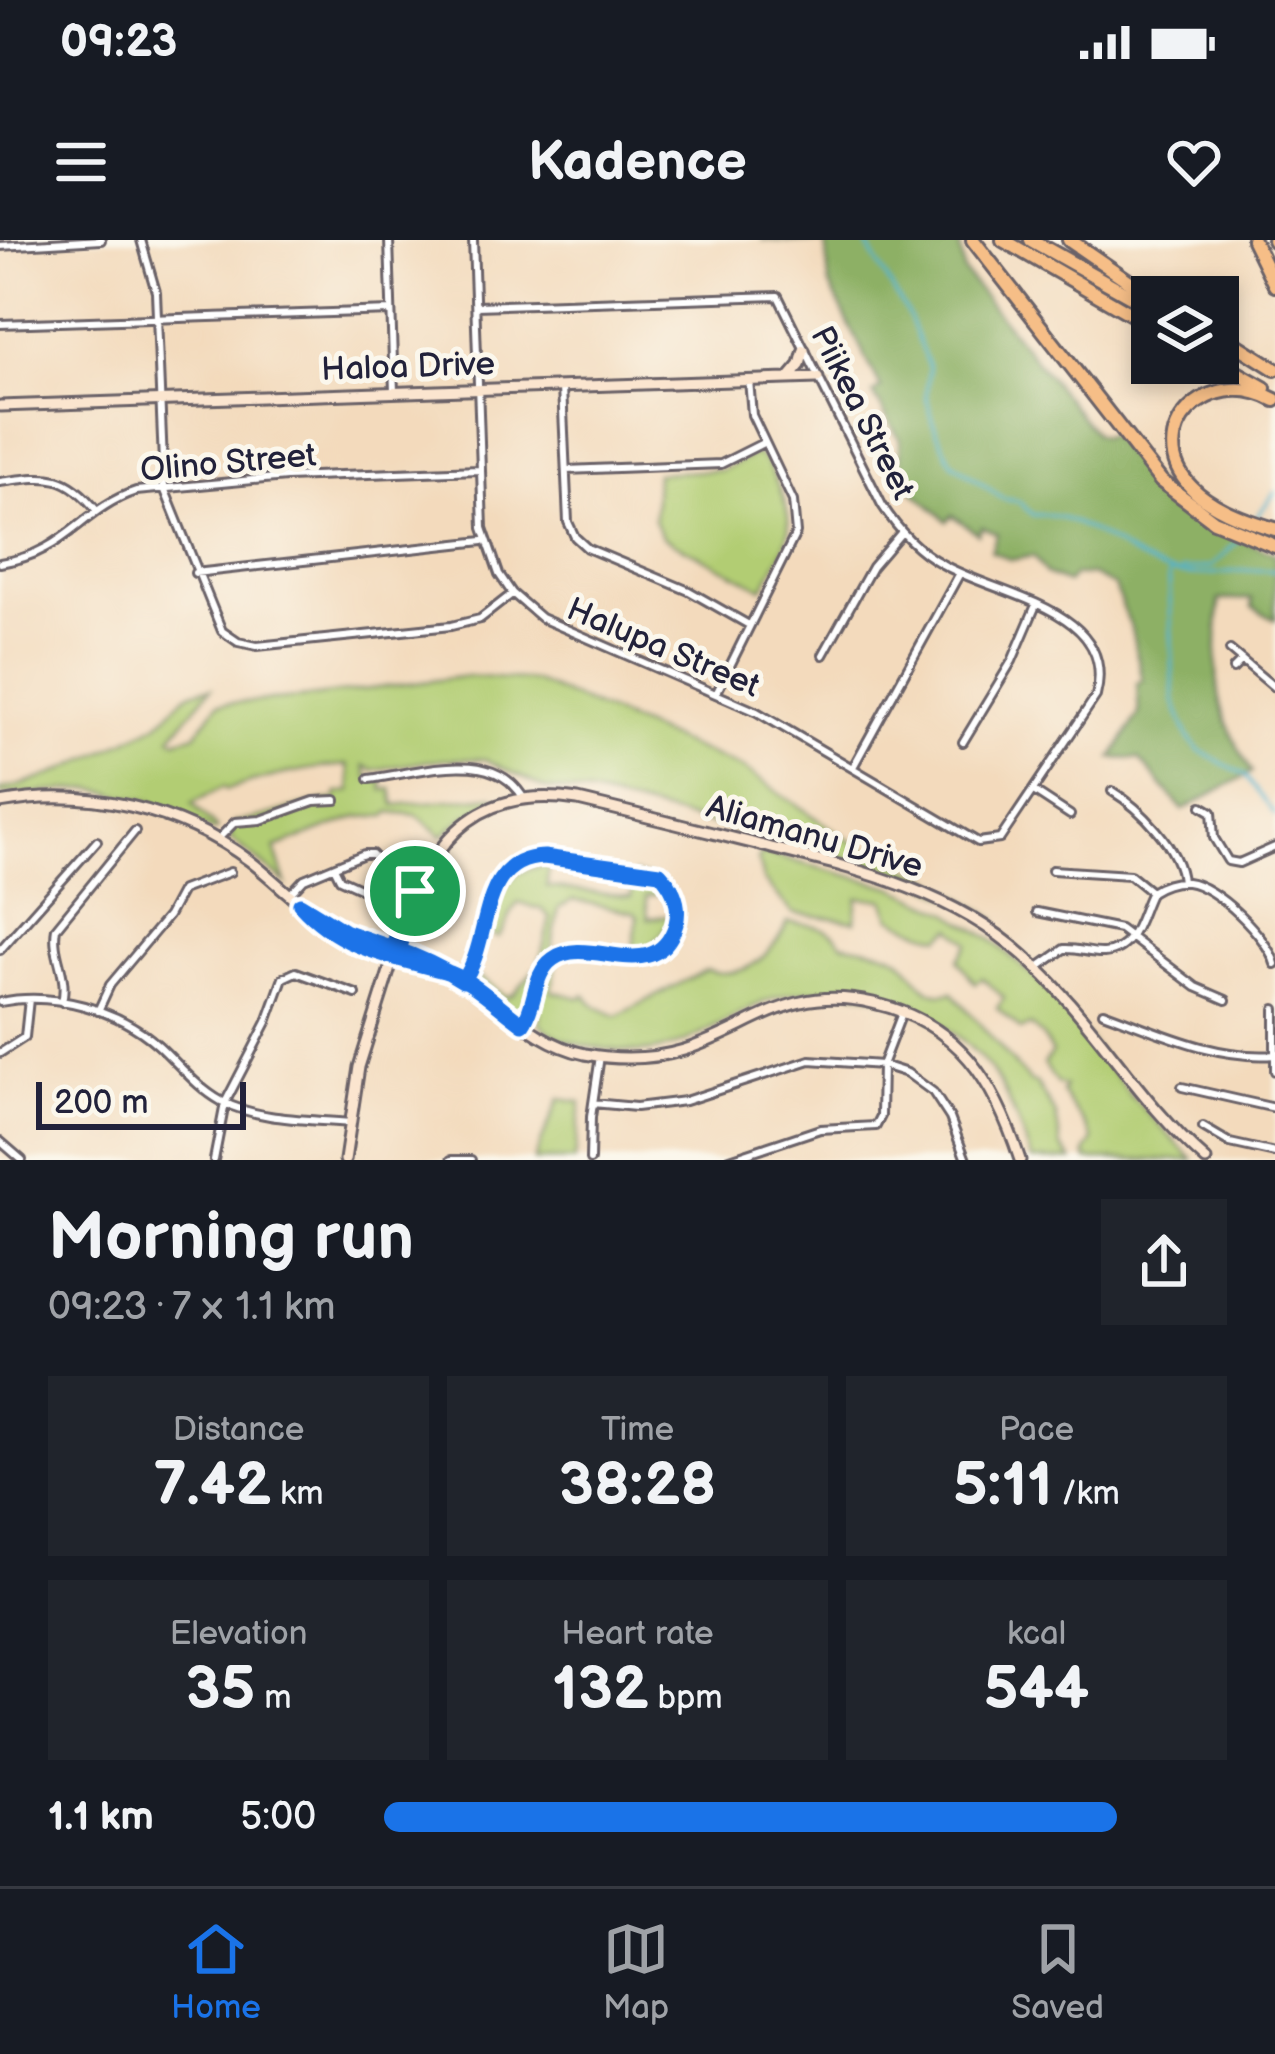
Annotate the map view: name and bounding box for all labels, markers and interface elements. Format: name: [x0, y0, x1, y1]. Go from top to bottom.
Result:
text: 09:23: [60, 15, 177, 70]
icon: menu: [48, 129, 114, 195]
icon: heart: [1161, 129, 1227, 195]
text: Kadence: [528, 130, 747, 195]
map controls: [1131, 276, 1239, 384]
button: layers: [1131, 276, 1239, 384]
street label: Piikea Street: [802, 320, 923, 506]
street label: Haloa Drive: [320, 344, 496, 390]
street label: Olino Street: [139, 435, 318, 491]
street label: Halupa Street: [561, 589, 765, 706]
street label: Aliamanu Drive: [702, 787, 927, 887]
pin: [364, 840, 466, 942]
icon: arrive: [382, 858, 448, 924]
scale bar: [36, 1076, 246, 1129]
text: 200 m: [54, 1083, 148, 1123]
text: Morning run: [48, 1199, 414, 1278]
button: share: [1101, 1199, 1227, 1325]
text: 09:23 · 7 × 1.1 km: [48, 1284, 335, 1331]
text: Distance: [173, 1410, 304, 1450]
text: Time: [601, 1410, 674, 1450]
text: Pace: [999, 1410, 1074, 1450]
text: 7.42: [154, 1450, 271, 1522]
text: 38:28: [559, 1450, 716, 1522]
text: 5:11: [953, 1450, 1053, 1522]
text: km: [271, 1474, 323, 1514]
text: /km: [1053, 1474, 1120, 1514]
text: Elevation: [170, 1614, 307, 1654]
text: Heart rate: [561, 1614, 714, 1654]
text: kcal: [1007, 1614, 1066, 1654]
text: 35: [186, 1654, 255, 1726]
text: 132: [552, 1654, 649, 1726]
text: 544: [984, 1654, 1089, 1726]
text: m: [255, 1678, 291, 1718]
text: bpm: [649, 1678, 723, 1718]
text: 1.1 km: [48, 1794, 154, 1841]
text: 5:00: [240, 1794, 316, 1841]
tab: Home: [171, 1916, 261, 2028]
tab: Map: [603, 1916, 669, 2028]
tab: Saved: [1011, 1916, 1104, 2028]

